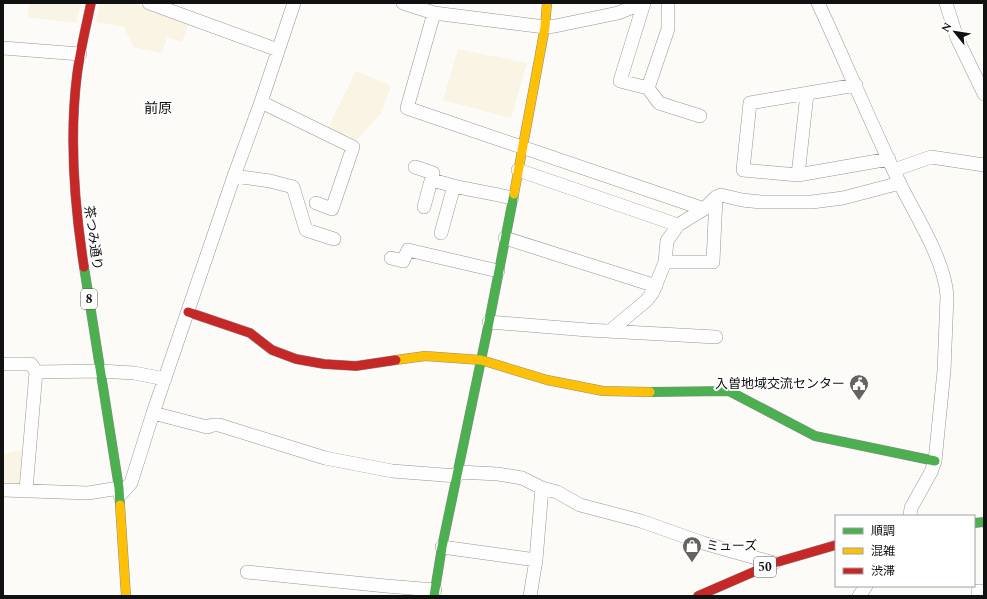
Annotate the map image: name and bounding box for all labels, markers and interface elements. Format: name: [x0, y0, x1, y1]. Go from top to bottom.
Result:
north arrow: [935, 12, 975, 52]
text: N: [937, 19, 956, 35]
district label: 前原: [144, 98, 172, 119]
street label: 茶つみ通り: [79, 204, 107, 272]
road number: 8: [81, 289, 97, 309]
public building icon: 入曽地域交流センター: [848, 373, 870, 401]
place label: 入曽地域交流センター: [715, 374, 845, 394]
legend: [835, 515, 975, 587]
text: 順調: [871, 522, 895, 541]
shop icon: ミューズ: [681, 535, 703, 563]
place label: ミューズ: [706, 536, 757, 556]
text: 混雑: [871, 542, 895, 561]
road number: 50: [754, 557, 776, 577]
text: 渋滞: [871, 562, 895, 581]

